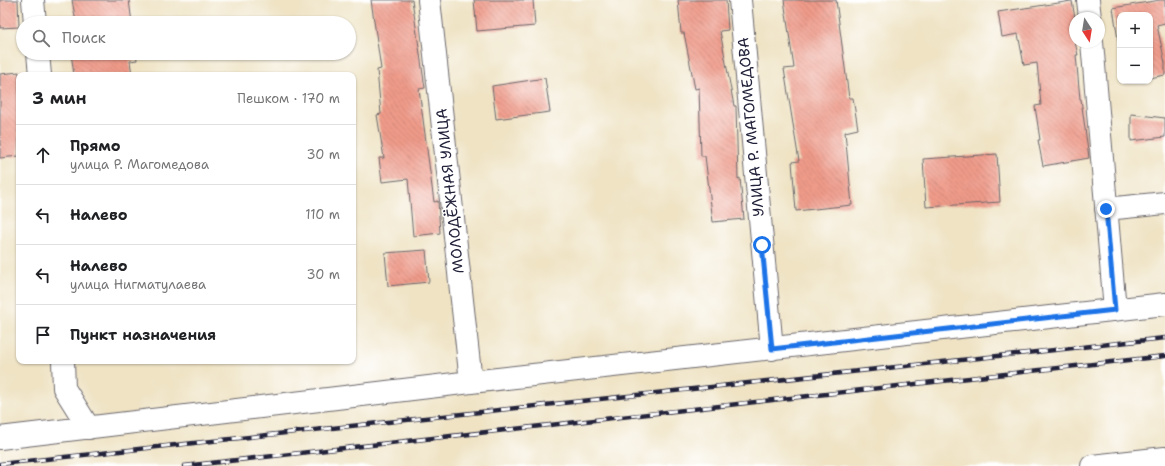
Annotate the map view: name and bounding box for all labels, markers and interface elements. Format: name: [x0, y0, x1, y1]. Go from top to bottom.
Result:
north arrow: [1069, 12, 1105, 48]
map controls: [1117, 12, 1153, 84]
button: +: [1117, 12, 1153, 48]
search box: [16, 16, 356, 60]
icon: search: [30, 27, 52, 49]
text: Поиск: [62, 28, 106, 48]
street label: УЛИЦА Р. МАГОМЕДОВА: [733, 36, 769, 218]
button: −: [1117, 48, 1153, 84]
text: 3 мин: [32, 87, 87, 109]
text: Пешком · 170 m: [237, 90, 340, 107]
street label: МОЛОДЁЖНАЯ УЛИЦА: [431, 107, 469, 274]
text: Прямо: [70, 136, 120, 156]
icon: ahead: [32, 144, 54, 166]
text: 30 m: [306, 146, 340, 163]
text: улица Р. Магомедова: [70, 156, 209, 173]
route end: [1097, 200, 1115, 218]
icon: left: [32, 204, 54, 226]
text: Налево: [70, 205, 128, 225]
text: 110 m: [305, 206, 340, 223]
route start: [753, 236, 771, 254]
text: Налево: [70, 256, 128, 276]
icon: left: [32, 264, 54, 286]
text: 30 m: [306, 266, 340, 283]
text: улица Нигматулаева: [70, 276, 206, 293]
icon: arrive: [32, 324, 54, 346]
text: Пункт назначения: [70, 325, 216, 345]

